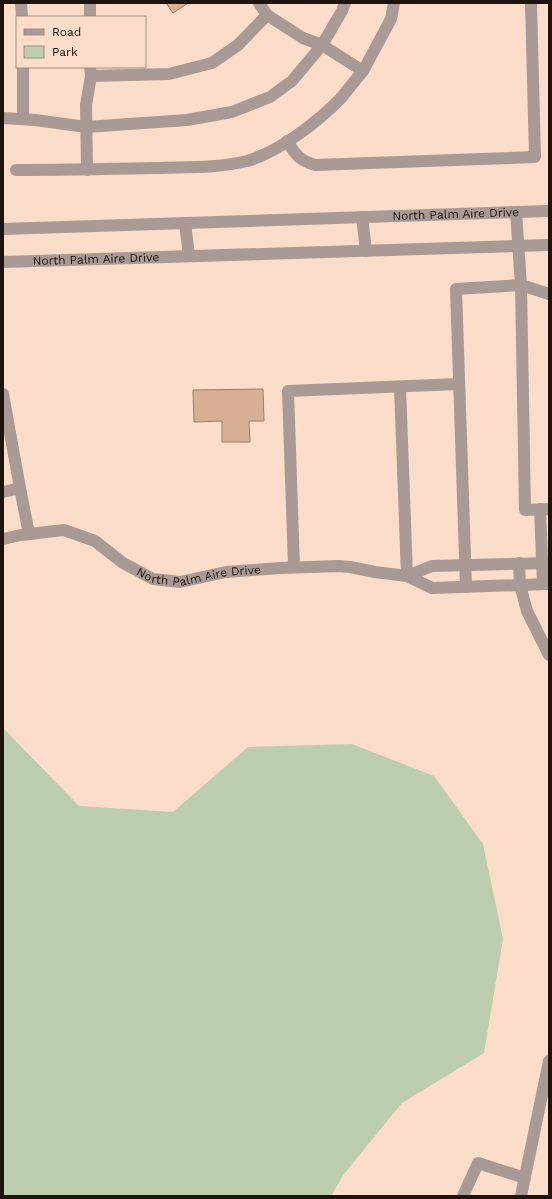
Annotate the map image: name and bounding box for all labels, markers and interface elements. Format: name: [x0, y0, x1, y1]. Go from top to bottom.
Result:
legend: [16, 16, 146, 68]
text: Road: [52, 25, 81, 39]
text: Park: [52, 45, 78, 59]
street label: North Palm Aire Drive: [392, 205, 519, 223]
street label: North Palm Aire Drive: [32, 250, 160, 268]
street label: North Palm Aire Drive: [134, 562, 261, 589]

